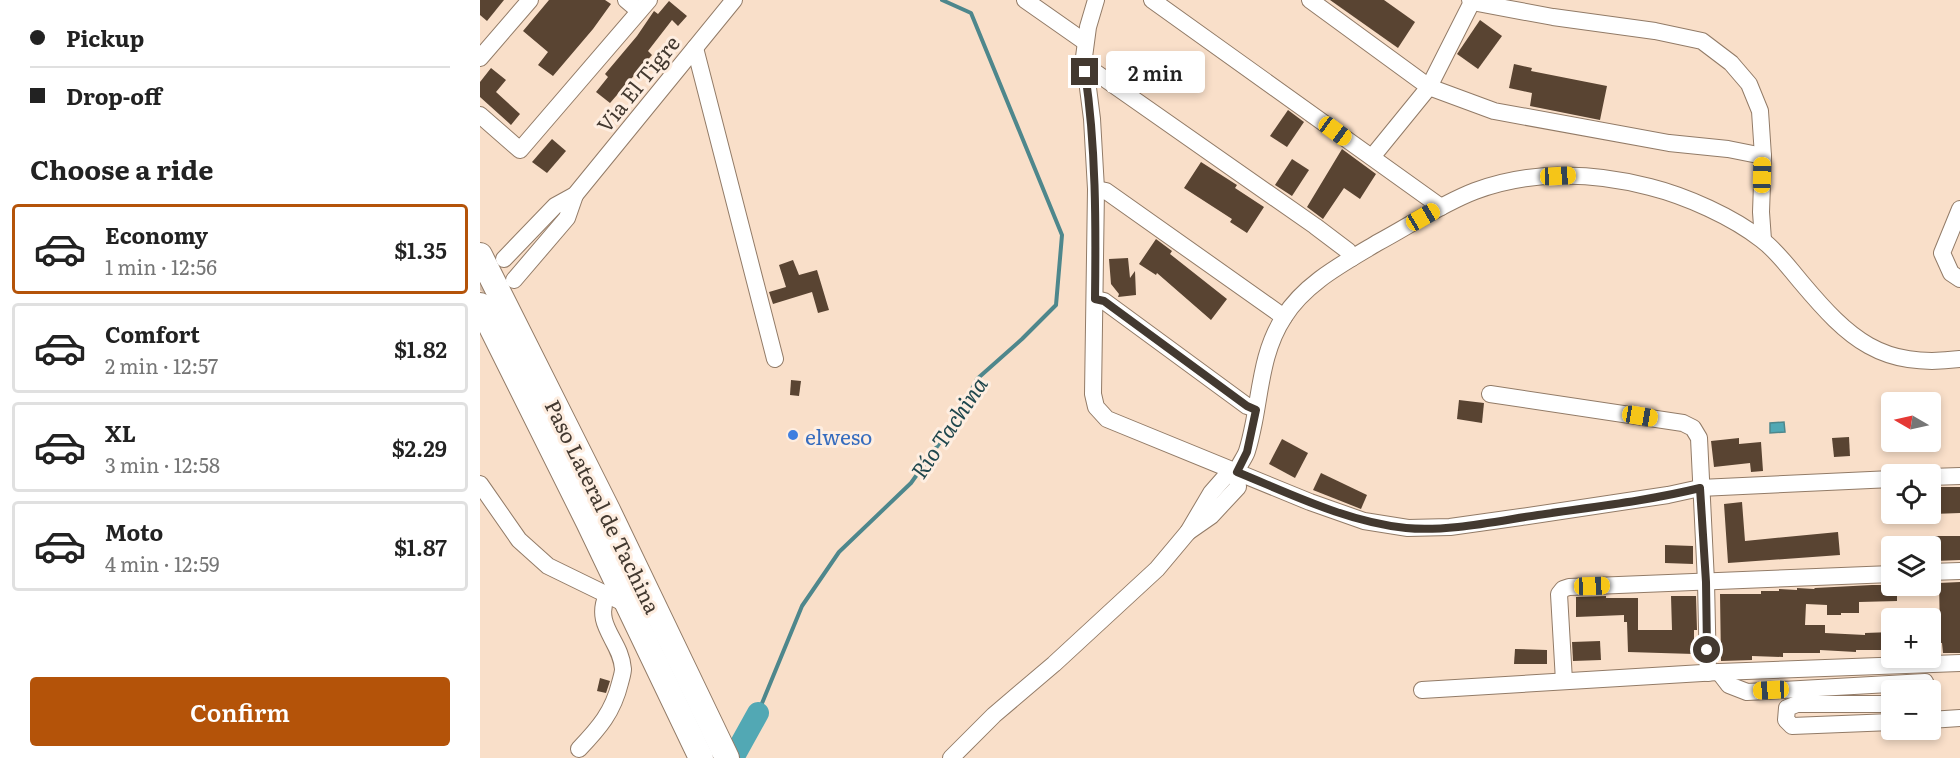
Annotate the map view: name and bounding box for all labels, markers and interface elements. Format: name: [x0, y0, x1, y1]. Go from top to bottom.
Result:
text: Pickup: [66, 21, 144, 54]
street label: Via El Tigre: [588, 28, 686, 138]
callout: 2 min: [1106, 51, 1205, 93]
text: 2 min: [1128, 57, 1183, 87]
route end: [1071, 58, 1098, 85]
text: Drop-off: [66, 79, 162, 112]
car: [1315, 113, 1355, 149]
text: Choose a ride: [30, 148, 213, 188]
car: [1753, 157, 1771, 193]
car: [1540, 166, 1576, 186]
car: [1403, 200, 1443, 234]
text: Economy: [105, 218, 208, 251]
icon: car: [33, 222, 87, 276]
text: $1.35: [394, 233, 447, 266]
text: 1 min · 12:56: [105, 251, 217, 281]
text: Comfort: [105, 317, 200, 350]
icon: car: [33, 321, 87, 375]
text: $1.82: [394, 332, 447, 365]
text: 2 min · 12:57: [105, 350, 218, 380]
water label: Río Tachina: [902, 369, 995, 485]
north arrow: [1881, 392, 1941, 452]
map controls: [1881, 392, 1941, 740]
street label: Paso Lateral de Tachina: [539, 394, 670, 619]
car: [1621, 404, 1659, 428]
text: XL: [105, 416, 136, 449]
icon: car: [33, 420, 87, 474]
place label: elweso: [805, 420, 872, 451]
marker: elweso: [786, 428, 800, 442]
text: $2.29: [392, 431, 447, 464]
text: 3 min · 12:58: [105, 449, 220, 479]
button: locate: [1881, 464, 1941, 524]
text: Moto: [105, 515, 163, 548]
icon: car: [33, 519, 87, 573]
text: $1.87: [394, 530, 447, 563]
button: layers: [1881, 536, 1941, 596]
text: 4 min · 12:59: [105, 548, 220, 578]
car: [1574, 576, 1610, 596]
button: +: [1881, 608, 1941, 668]
route start: [1693, 636, 1720, 663]
button: Confirm: [30, 677, 450, 746]
car: [1753, 680, 1789, 700]
button: −: [1881, 680, 1941, 740]

